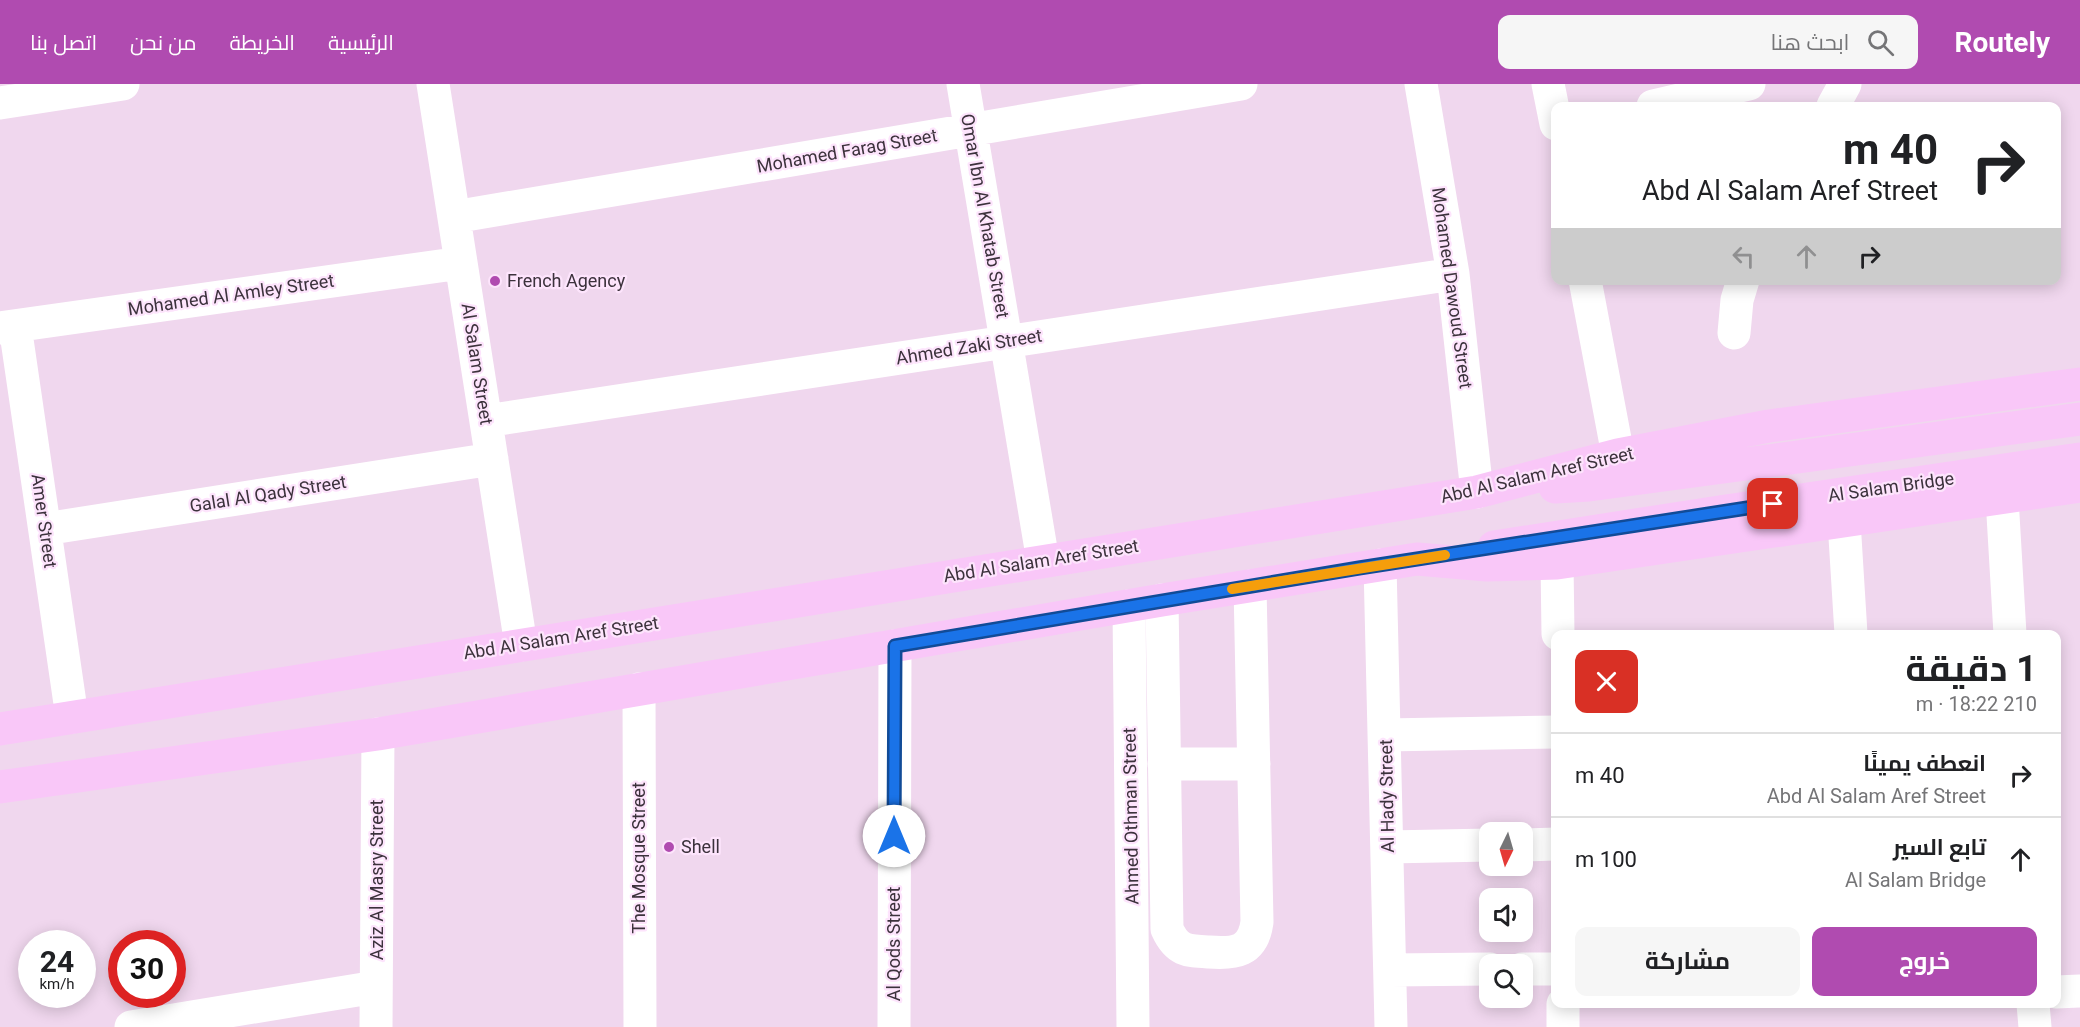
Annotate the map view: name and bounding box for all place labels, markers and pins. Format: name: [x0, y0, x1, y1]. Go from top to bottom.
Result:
place label: French Agency: [507, 270, 626, 291]
marker: French Agency: [488, 274, 502, 288]
pin: [1747, 478, 1798, 529]
place label: Shell: [681, 836, 720, 857]
marker: Shell: [662, 840, 676, 854]

